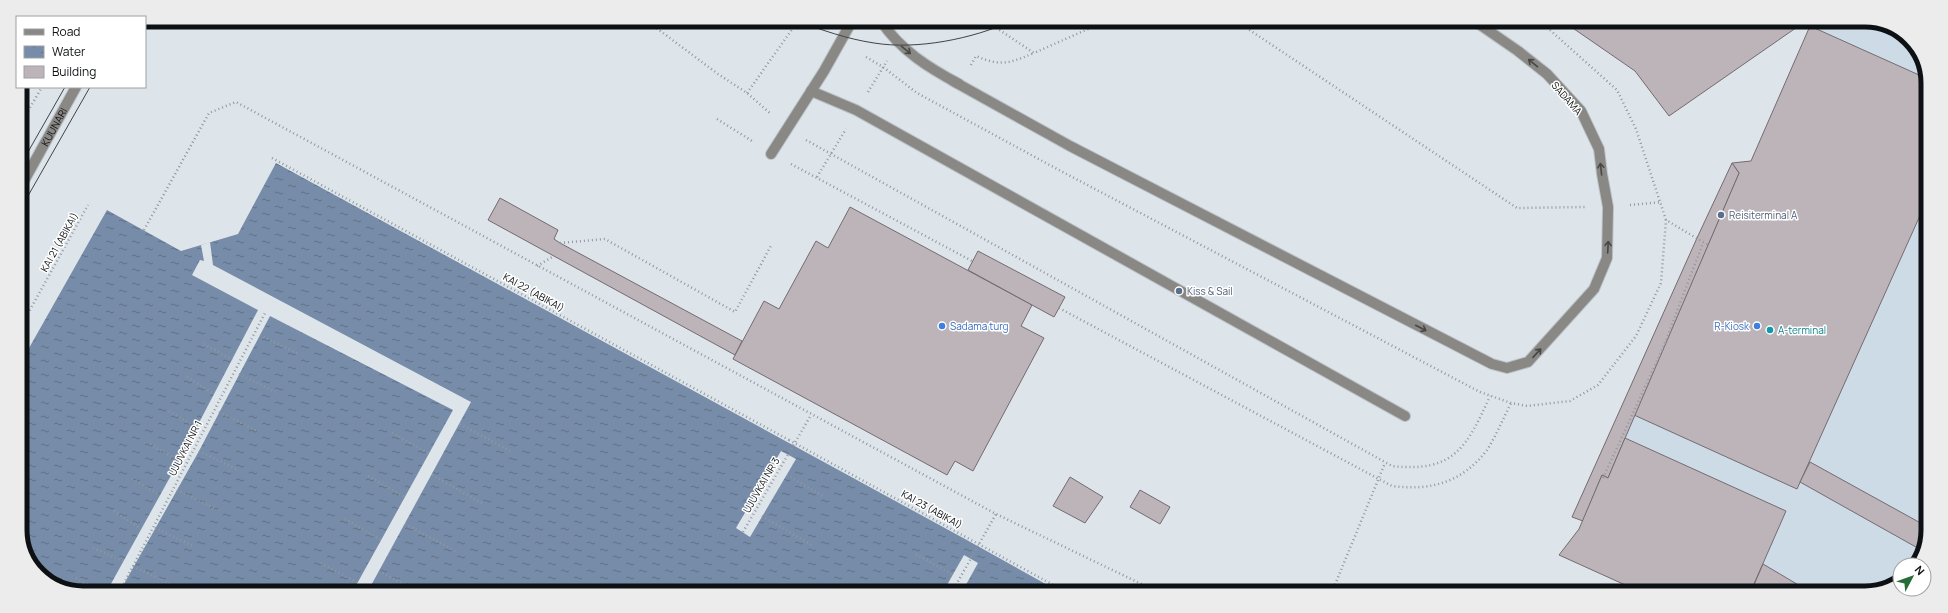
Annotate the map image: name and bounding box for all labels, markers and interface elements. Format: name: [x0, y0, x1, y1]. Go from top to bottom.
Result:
legend: [16, 16, 146, 88]
text: Road: [52, 23, 80, 40]
text: Water: [52, 43, 86, 60]
one-way arrow: [901, 45, 912, 54]
one-way arrow: [1527, 59, 1538, 67]
text: Building: [52, 63, 96, 80]
street label: SADAMA: [1549, 78, 1586, 118]
street label: KUUNARI: [38, 105, 70, 148]
one-way arrow: [1598, 163, 1605, 176]
place label: Reisiterminal A: [1729, 208, 1798, 222]
street label: KAI 21 (ABIKAI): [37, 210, 81, 274]
marker: Reisiterminal A: [1716, 210, 1726, 220]
one-way arrow: [1604, 241, 1611, 254]
street label: KAI 22 (ABIKAI): [501, 269, 567, 315]
place label: Kiss & Sail: [1187, 284, 1233, 298]
marker: Kiss & Sail: [1174, 286, 1184, 296]
place label: Sadama turg: [950, 319, 1009, 333]
place label: R-Kiosk: [1714, 319, 1750, 333]
marker: Sadama turg: [937, 321, 947, 331]
marker: R-Kiosk: [1752, 321, 1762, 331]
place label: A-terminal: [1778, 323, 1826, 337]
one-way arrow: [1415, 324, 1427, 332]
marker: A-terminal: [1765, 325, 1775, 335]
one-way arrow: [1532, 348, 1542, 358]
street label: UJUVKAI NR 1: [165, 418, 205, 478]
street label: UJUVKAI NR 3: [739, 455, 783, 515]
street label: KAI 23 (ABIKAI): [899, 486, 965, 532]
north arrow: [1892, 557, 1932, 597]
text: N: [1912, 562, 1928, 578]

